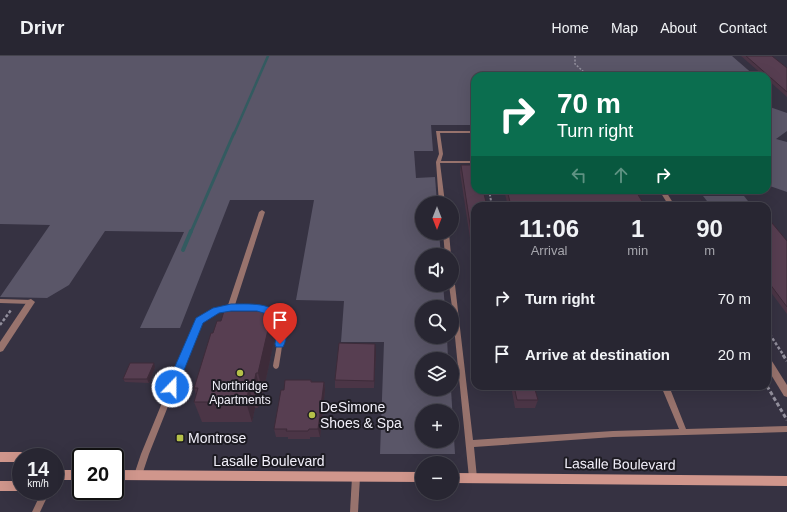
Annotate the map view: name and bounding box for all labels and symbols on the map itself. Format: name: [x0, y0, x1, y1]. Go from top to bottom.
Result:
north arrow: [415, 196, 459, 240]
pin: [263, 303, 297, 344]
position arrow: [151, 366, 193, 408]
marker: Northridge Apartments: [235, 368, 245, 378]
place label: Northridge Apartments: [209, 379, 271, 407]
place label: DeSimone Shoes & Spa: [320, 399, 402, 431]
marker: DeSimone Shoes & Spa: [307, 410, 317, 420]
place label: Montrose: [188, 430, 247, 446]
marker: Montrose: [175, 433, 185, 443]
speed limit sign: 20: [72, 448, 124, 500]
street label: Lasalle Boulevard: [213, 453, 325, 469]
street label: Lasalle Boulevard: [564, 455, 676, 473]

